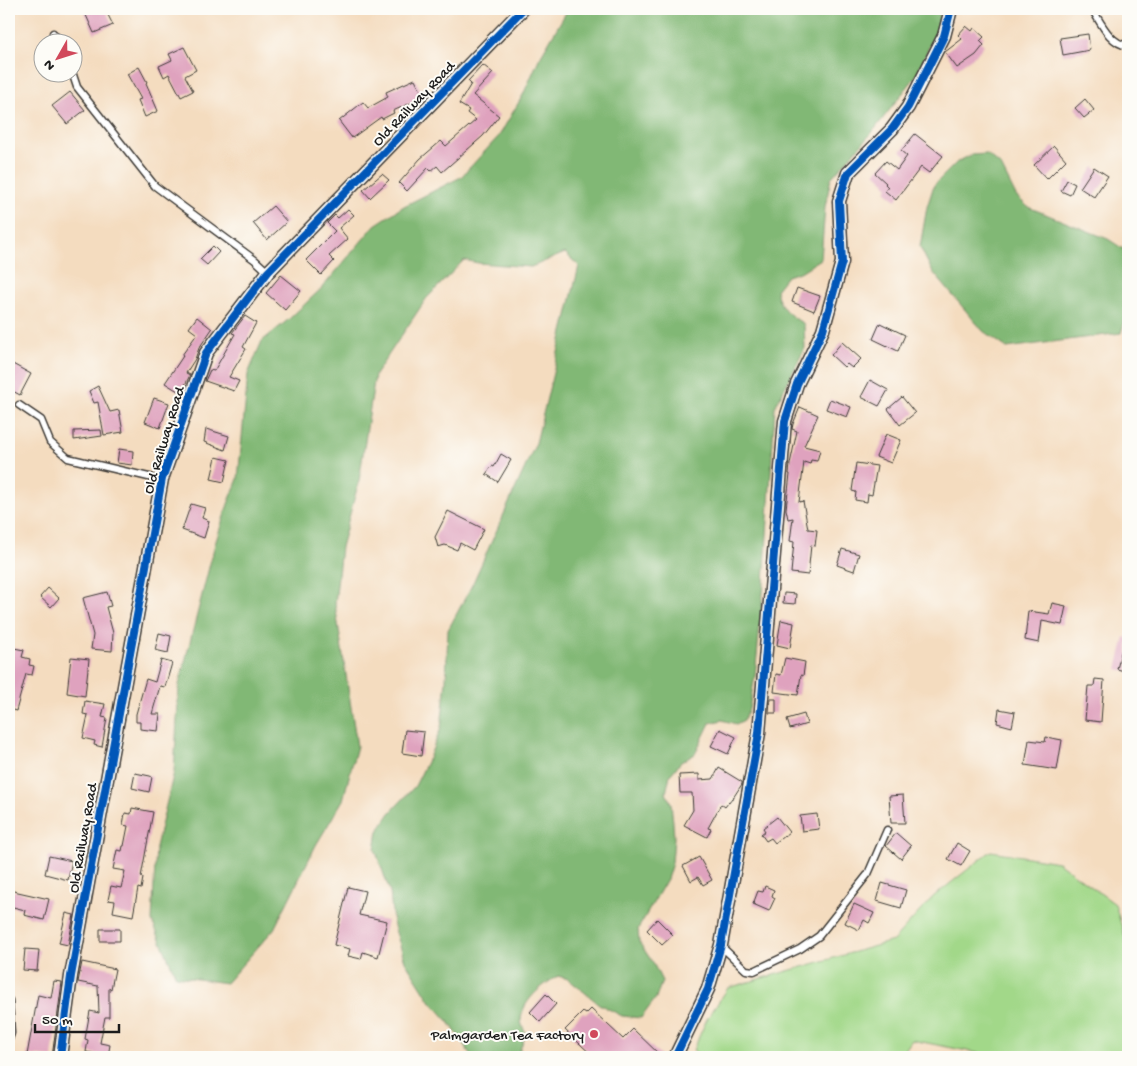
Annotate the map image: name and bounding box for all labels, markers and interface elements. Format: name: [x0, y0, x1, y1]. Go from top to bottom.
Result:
north arrow: [32, 32, 82, 82]
text: N: [40, 56, 59, 74]
street label: Old Railway Road: [369, 57, 460, 151]
street label: Old Railway Road: [140, 384, 190, 496]
street label: Old Railway Road: [65, 781, 103, 895]
scale bar: [35, 1001, 119, 1033]
text: 50 m: [42, 1012, 73, 1030]
place label: Palmgarden Tea Factory: [430, 1027, 585, 1045]
marker: Palmgarden Tea Factory: [588, 1028, 600, 1040]

